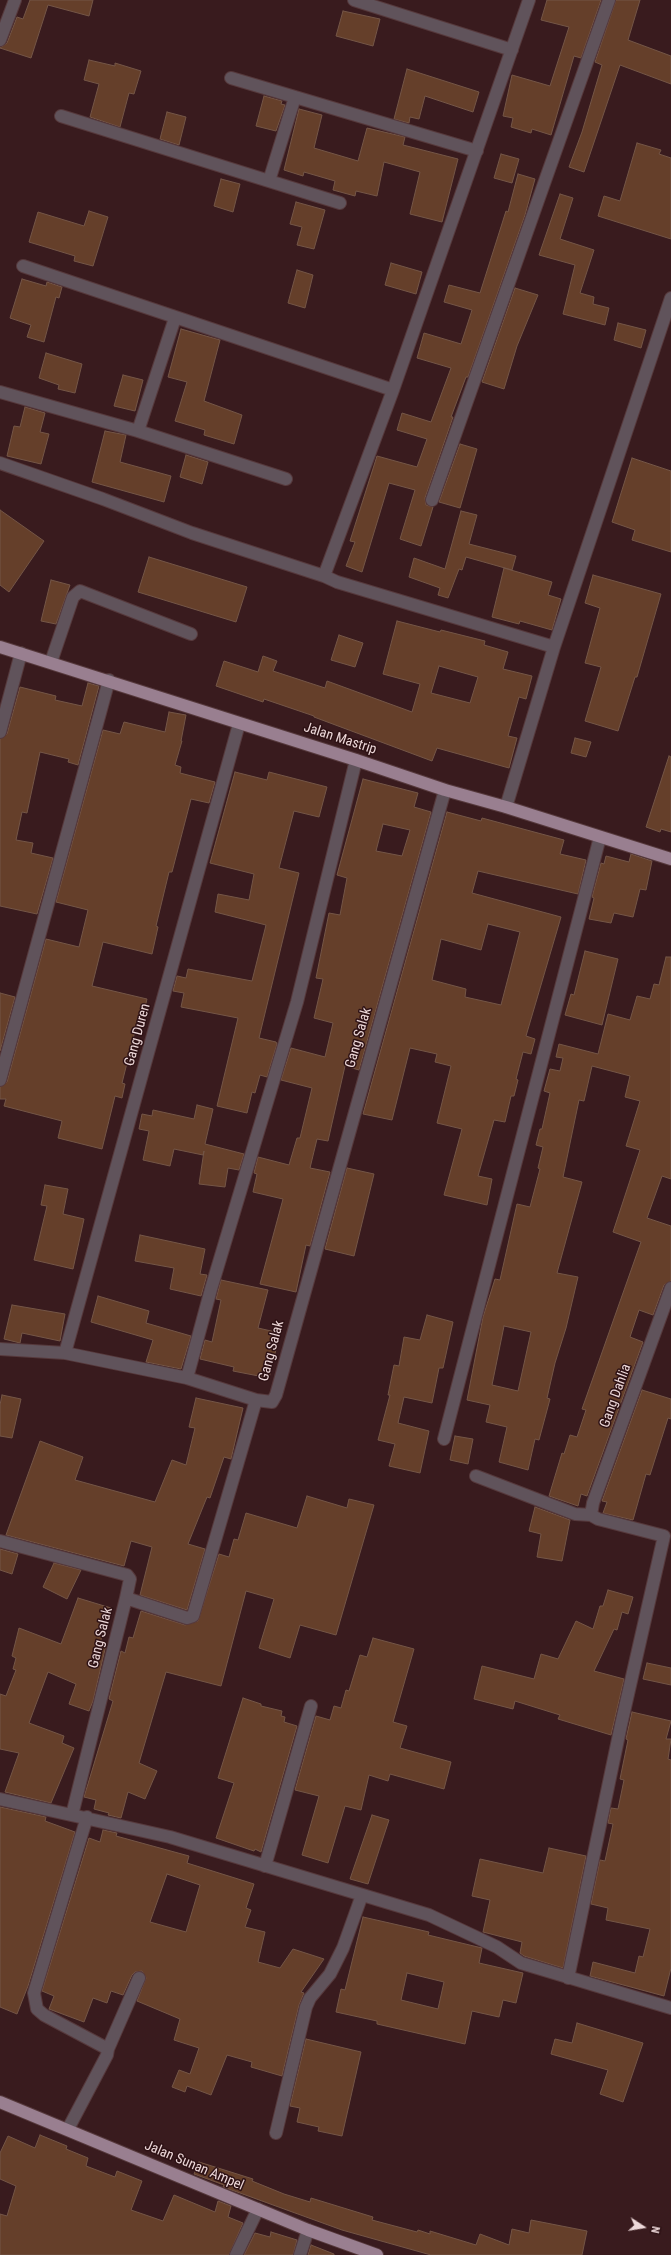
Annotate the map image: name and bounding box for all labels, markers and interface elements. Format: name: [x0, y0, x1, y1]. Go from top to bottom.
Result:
street label: Jalan Mastrip: [301, 719, 379, 759]
street label: Gang Duren: [122, 1002, 154, 1068]
street label: Gang Salak: [342, 1006, 376, 1070]
street label: Gang Salak: [256, 1319, 288, 1383]
street label: Gang Dahlia: [597, 1362, 635, 1430]
street label: Gang Salak: [85, 1606, 117, 1670]
street label: Jalan Sunan Ampel: [142, 2138, 246, 2194]
north arrow: [623, 2207, 663, 2247]
text: N: [648, 2225, 662, 2234]

